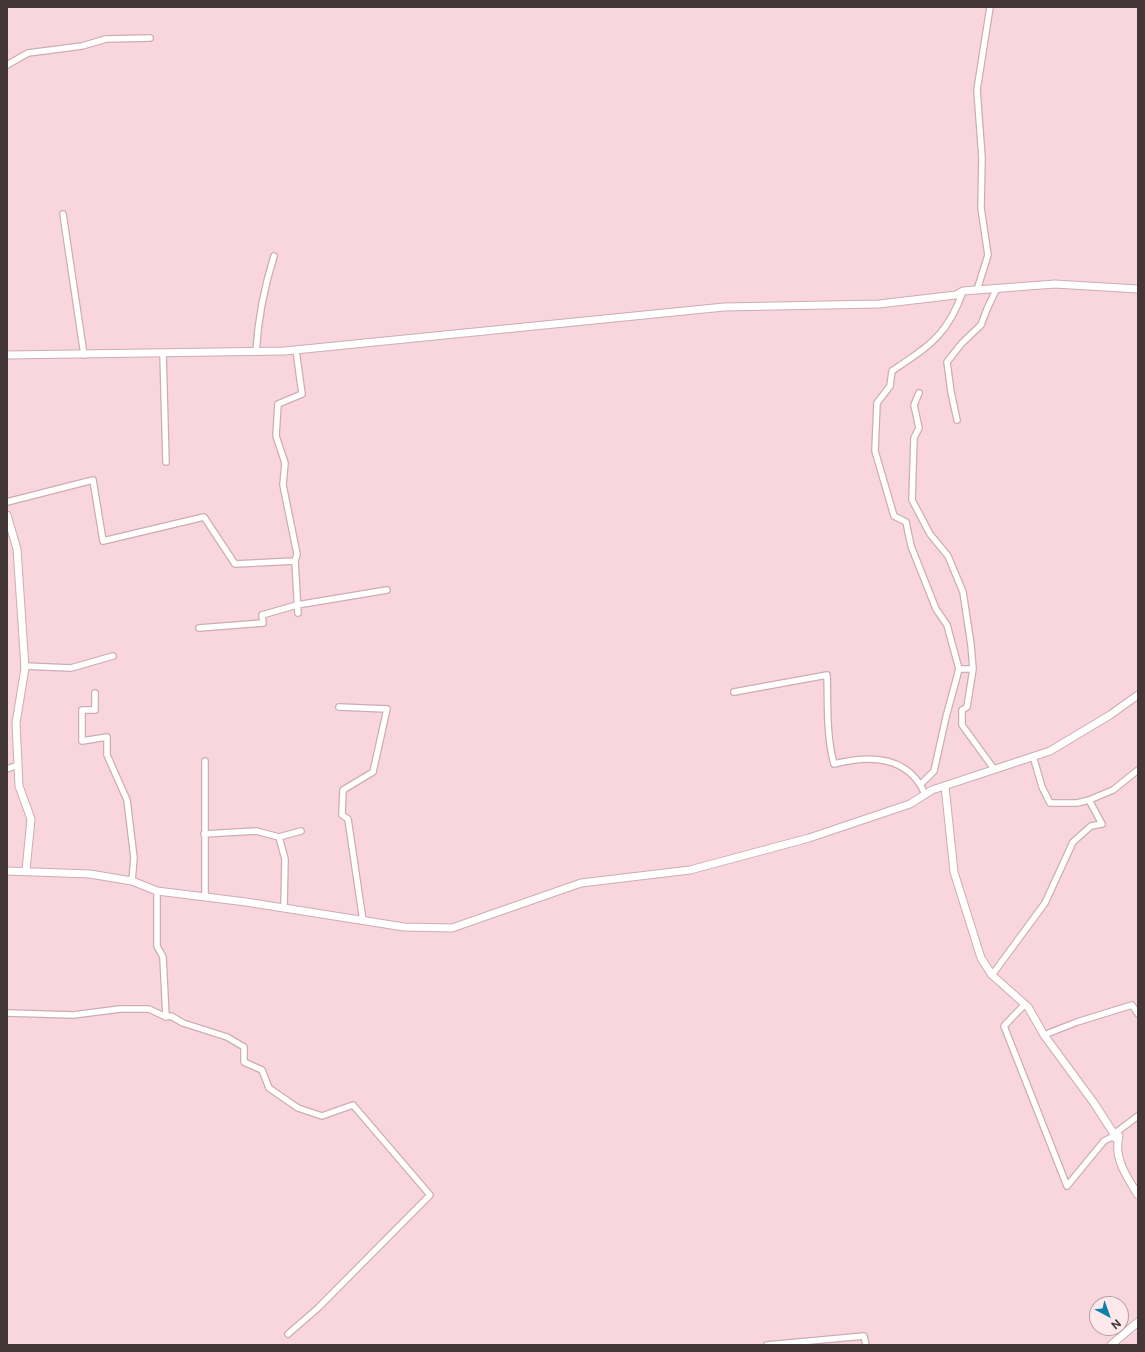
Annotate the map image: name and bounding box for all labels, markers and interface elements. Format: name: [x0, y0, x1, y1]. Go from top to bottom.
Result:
north arrow: [1089, 1296, 1129, 1336]
text: N: [1109, 1317, 1123, 1332]

